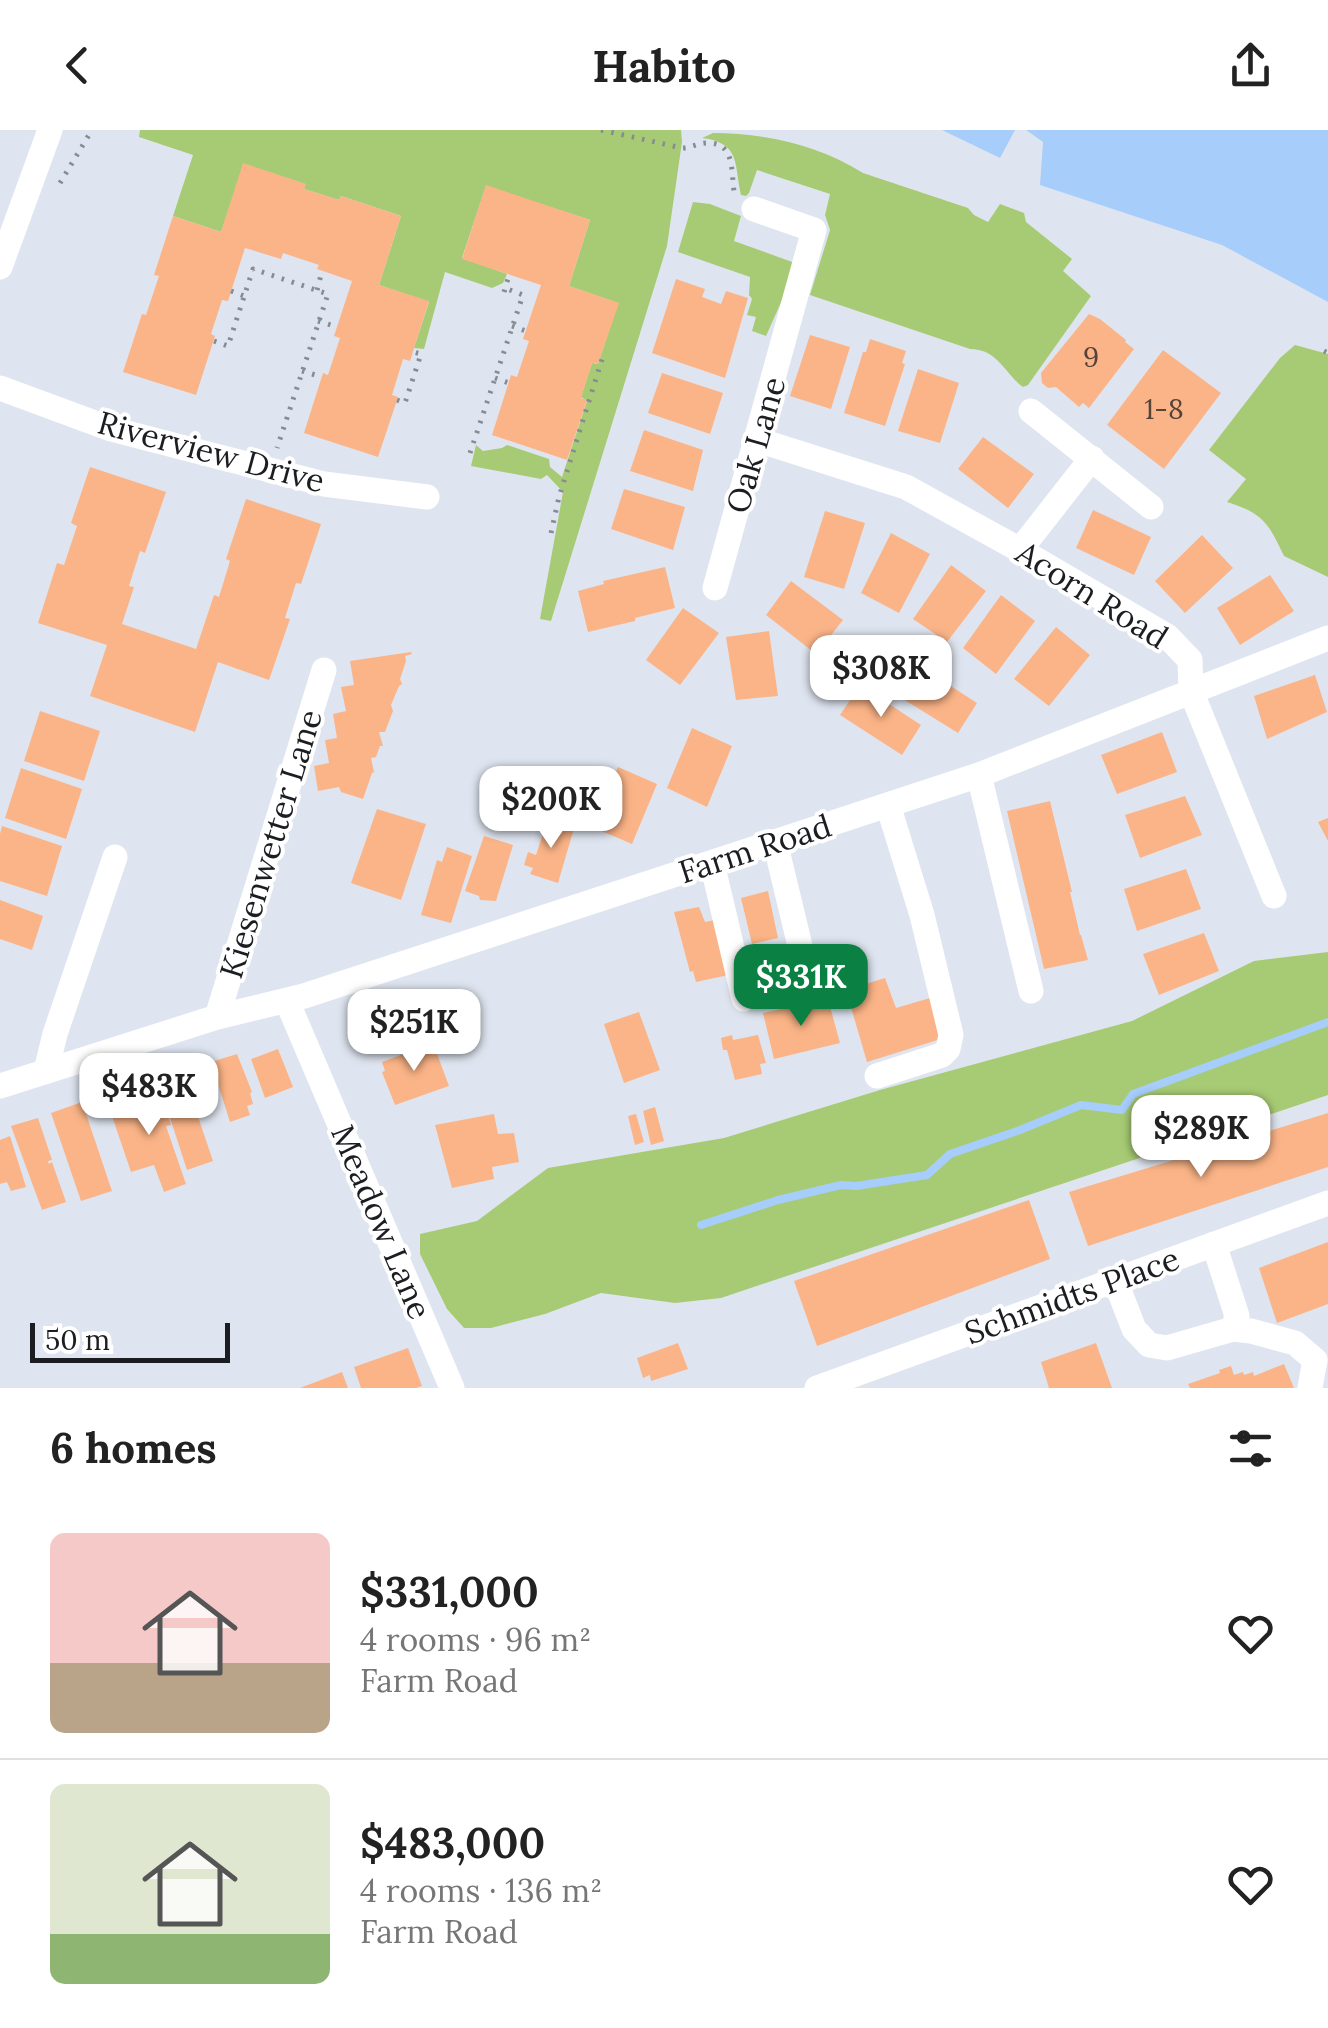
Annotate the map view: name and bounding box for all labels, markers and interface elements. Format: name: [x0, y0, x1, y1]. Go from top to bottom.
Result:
text: Habito: [592, 37, 736, 94]
icon: back: [50, 38, 105, 93]
icon: share: [1223, 38, 1278, 93]
house number: 9: [1083, 339, 1099, 375]
street label: Oak Lane: [717, 372, 795, 518]
house number: 1-8: [1144, 391, 1184, 427]
street label: Riverview Drive: [93, 402, 329, 501]
street label: Acorn Road: [1008, 531, 1176, 657]
pin: $308K: [811, 635, 951, 720]
text: $308K: [832, 647, 930, 688]
street label: Kiesenwetter Lane: [210, 705, 331, 983]
pin: $200K: [481, 766, 621, 851]
text: $200K: [501, 778, 601, 819]
street label: Farm Road: [673, 805, 836, 892]
pin: $331K: [731, 944, 871, 1029]
text: $331K: [756, 956, 846, 997]
pin: $251K: [344, 989, 484, 1074]
text: $251K: [370, 1001, 458, 1042]
pin: $483K: [79, 1053, 219, 1138]
text: $483K: [101, 1065, 197, 1106]
pin: $289K: [1131, 1095, 1271, 1180]
text: $289K: [1153, 1107, 1249, 1148]
street label: Meadow Lane: [322, 1119, 441, 1325]
street label: Schmidts Place: [959, 1238, 1185, 1353]
scale bar: [30, 1318, 230, 1362]
text: 50 m: [45, 1322, 110, 1358]
text: 6 homes: [50, 1421, 217, 1475]
icon: filters: [1223, 1421, 1278, 1476]
text: $331,000: [360, 1565, 539, 1619]
icon: home: [130, 1573, 250, 1693]
icon: heart: [1223, 1606, 1278, 1661]
text: 4 rooms · 96 m²: [360, 1619, 591, 1660]
text: Farm Road: [360, 1660, 518, 1701]
text: $483,000: [360, 1816, 545, 1870]
icon: home: [130, 1824, 250, 1944]
icon: heart: [1223, 1857, 1278, 1912]
text: 4 rooms · 136 m²: [360, 1870, 602, 1911]
text: Farm Road: [360, 1911, 518, 1952]

